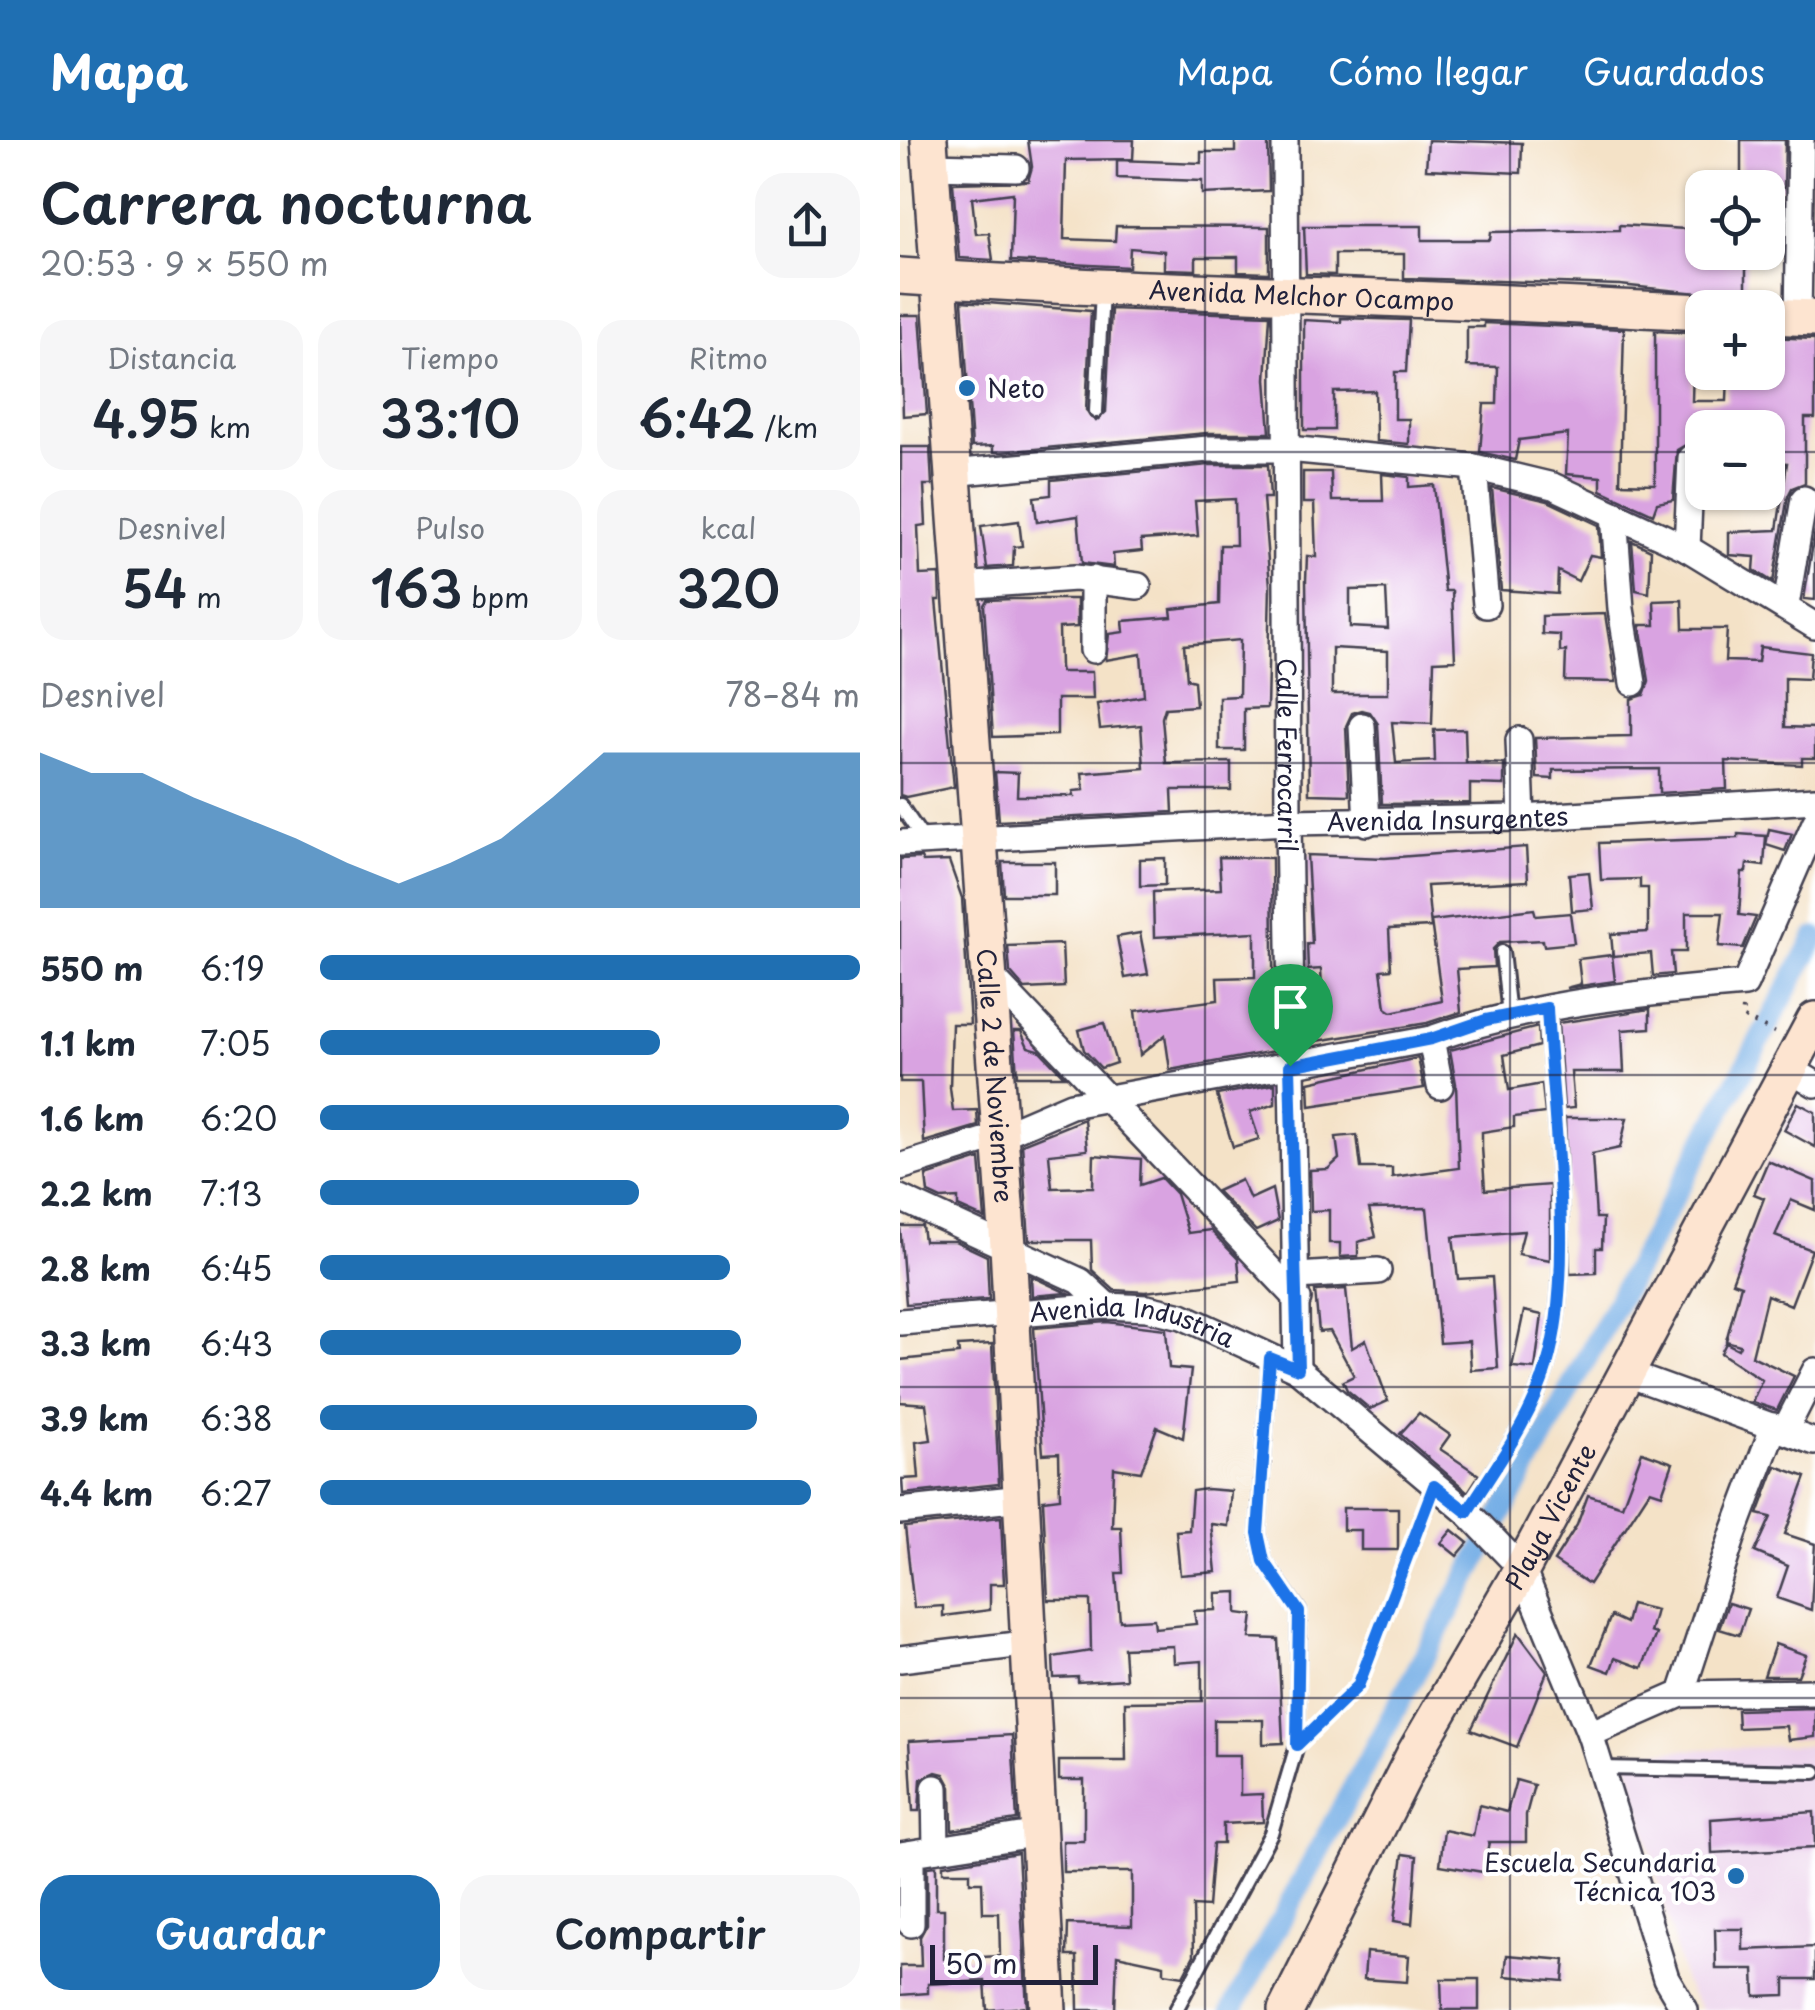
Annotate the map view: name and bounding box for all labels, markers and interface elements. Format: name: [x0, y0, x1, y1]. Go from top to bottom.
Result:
text: Mapa: [50, 34, 188, 106]
text: Mapa: [1176, 44, 1273, 97]
text: Cómo llegar: [1328, 44, 1528, 97]
text: Guardados: [1583, 44, 1765, 97]
text: Carrera nocturna: [40, 160, 532, 243]
map controls: [1685, 170, 1785, 510]
button: locate: [1685, 170, 1785, 270]
button: share: [755, 173, 860, 278]
text: 20:53 · 9 × 550 m: [40, 239, 329, 287]
street label: Avenida Melchor Ocampo: [1148, 270, 1455, 320]
button: +: [1685, 290, 1785, 390]
text: Distancia: [107, 336, 236, 379]
text: Tiempo: [401, 336, 499, 379]
text: Ritmo: [689, 336, 768, 379]
place label: Neto: [987, 369, 1045, 407]
marker: Neto: [956, 377, 978, 399]
text: 4.95: [92, 379, 200, 455]
text: 33:10: [380, 379, 520, 455]
text: 6:42: [638, 379, 755, 455]
text: km: [200, 405, 251, 448]
text: /km: [755, 405, 818, 448]
button: −: [1685, 410, 1785, 510]
text: Desnivel: [117, 506, 226, 549]
text: Pulso: [415, 506, 485, 549]
text: kcal: [700, 506, 756, 549]
text: 54: [121, 549, 187, 625]
text: 163: [370, 549, 462, 625]
text: 320: [677, 549, 780, 625]
text: m: [187, 575, 222, 618]
text: bpm: [462, 575, 530, 618]
street label: Calle Ferrocarril: [1268, 658, 1307, 852]
text: Desnivel: [40, 670, 165, 718]
text: 78–84 m: [725, 670, 860, 718]
street label: Avenida Insurgentes: [1327, 796, 1569, 840]
text: 550 m: [40, 944, 143, 992]
text: 6:19: [200, 944, 265, 992]
street label: Calle 2 de Noviembre: [968, 947, 1024, 1204]
pin: [1248, 964, 1333, 1067]
icon: arrive: [1263, 979, 1318, 1034]
text: 1.1 km: [40, 1019, 136, 1067]
text: 7:05: [200, 1019, 271, 1067]
text: 1.6 km: [40, 1094, 145, 1142]
text: 6:20: [200, 1094, 277, 1142]
text: 2.2 km: [40, 1169, 153, 1217]
text: 7:13: [200, 1169, 262, 1217]
text: 2.8 km: [40, 1244, 151, 1292]
text: 6:45: [200, 1244, 272, 1292]
street label: Avenida Industria: [1028, 1287, 1241, 1357]
text: 3.3 km: [40, 1319, 151, 1367]
text: 6:43: [200, 1319, 273, 1367]
text: 3.9 km: [40, 1394, 149, 1442]
text: 6:38: [200, 1394, 273, 1442]
street label: Playa Vicente: [1495, 1436, 1605, 1597]
text: 4.4 km: [40, 1469, 153, 1517]
text: 6:27: [200, 1469, 272, 1517]
place label: Escuela Secundaria Técnica 103: [1484, 1843, 1716, 1910]
marker: Escuela Secundaria Técnica 103: [1725, 1865, 1747, 1887]
button: Guardar: [40, 1875, 440, 1990]
button: Compartir: [460, 1875, 860, 1990]
scale bar: [930, 1940, 1098, 1984]
text: 50 m: [945, 1941, 1018, 1984]

